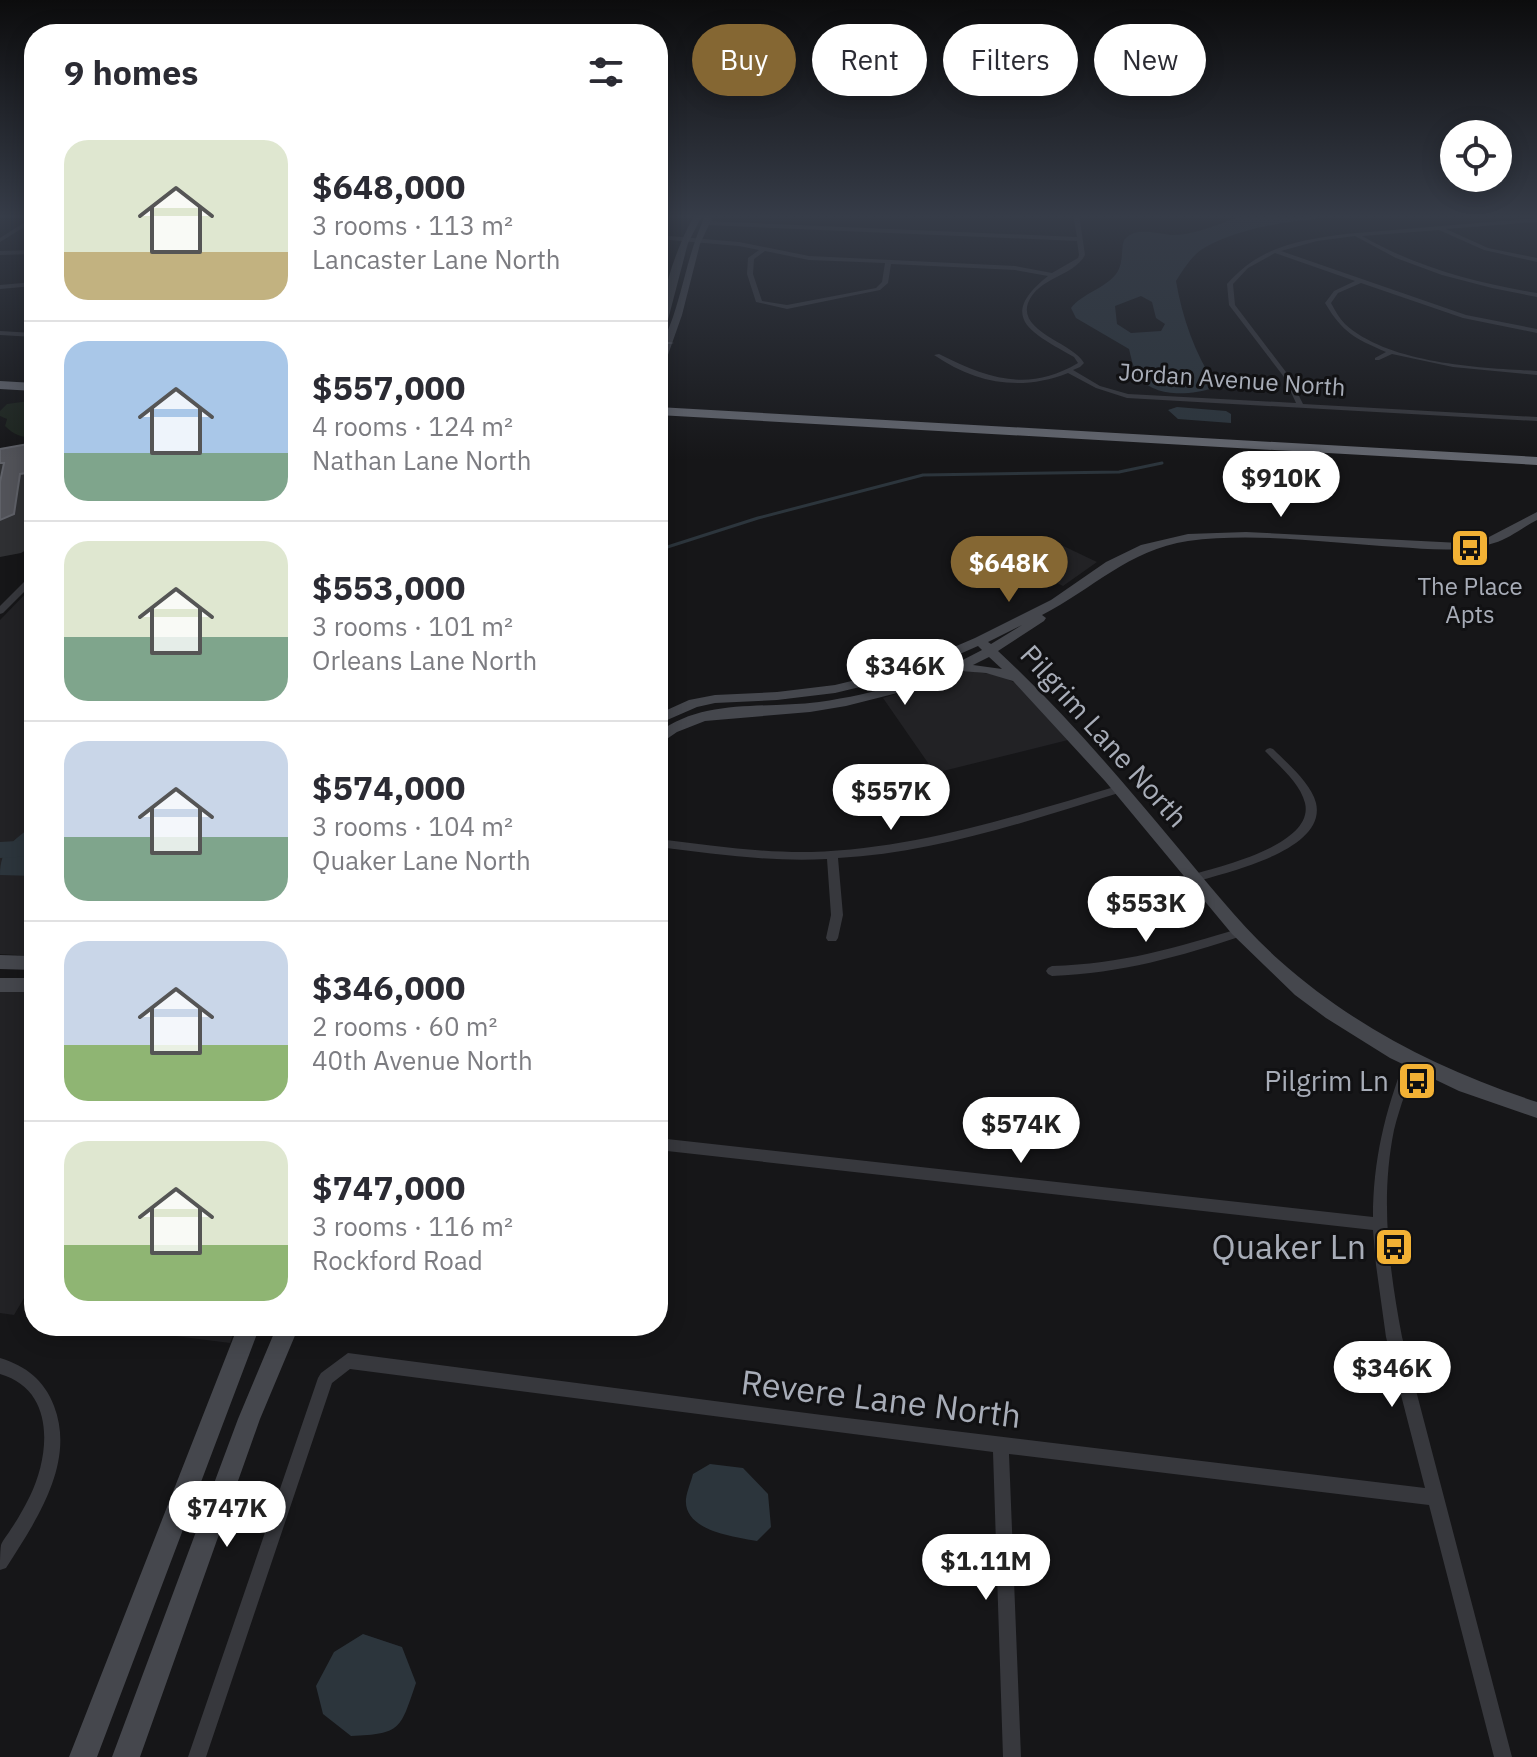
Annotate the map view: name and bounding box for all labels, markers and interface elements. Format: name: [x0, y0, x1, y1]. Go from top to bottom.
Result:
chip: Buy: [692, 24, 796, 96]
chip: Rent: [812, 24, 927, 96]
chip: Filters: [943, 24, 1078, 96]
chip: New: [1094, 24, 1206, 96]
text: 9 homes: [64, 50, 199, 94]
icon: filters: [584, 50, 628, 94]
map controls: [1440, 120, 1512, 192]
button: locate: [1440, 120, 1512, 192]
text: $648,000: [312, 164, 465, 208]
icon: home: [128, 172, 224, 268]
text: 3 rooms · 113 m²: [312, 208, 513, 242]
text: Lancaster Lane North: [312, 242, 561, 276]
street label: Jordan Avenue North: [1117, 355, 1347, 403]
text: $557,000: [312, 365, 465, 409]
icon: home: [128, 373, 224, 469]
text: 4 rooms · 124 m²: [312, 409, 513, 443]
text: Nathan Lane North: [312, 443, 532, 477]
pin: $910K: [1225, 451, 1337, 519]
text: $910K: [1241, 460, 1321, 494]
bus stop icon: The Place Apts: [1449, 527, 1491, 569]
pin: $648K: [953, 536, 1065, 604]
text: $648K: [969, 545, 1049, 579]
text: $553,000: [312, 565, 465, 609]
place label: The Place Apts: [1417, 570, 1523, 630]
icon: home: [128, 573, 224, 669]
text: 3 rooms · 101 m²: [312, 609, 513, 643]
street label: Pilgrim Lane North: [1013, 637, 1196, 835]
pin: $346K: [849, 639, 961, 707]
text: Orleans Lane North: [312, 643, 537, 677]
text: $346K: [865, 648, 945, 682]
pin: $557K: [835, 764, 947, 832]
text: $574,000: [312, 765, 465, 809]
icon: home: [128, 773, 224, 869]
text: $557K: [851, 773, 931, 807]
text: 3 rooms · 104 m²: [312, 809, 513, 843]
text: Quaker Lane North: [312, 843, 531, 877]
pin: $553K: [1090, 876, 1202, 944]
text: $553K: [1106, 885, 1186, 919]
text: $346,000: [312, 965, 465, 1009]
icon: home: [128, 973, 224, 1069]
text: 2 rooms · 60 m²: [312, 1009, 497, 1043]
text: 40th Avenue North: [312, 1043, 533, 1077]
bus stop icon: Pilgrim Ln: [1396, 1060, 1438, 1102]
place label: Pilgrim Ln: [1264, 1062, 1389, 1099]
pin: $574K: [965, 1097, 1077, 1165]
text: $574K: [981, 1106, 1061, 1140]
text: $747,000: [312, 1165, 465, 1209]
icon: home: [128, 1173, 224, 1269]
text: 3 rooms · 116 m²: [312, 1209, 513, 1243]
place label: Quaker Ln: [1212, 1224, 1366, 1268]
bus stop icon: Quaker Ln: [1373, 1226, 1415, 1268]
text: Rockford Road: [312, 1243, 483, 1277]
pin: $346K: [1336, 1341, 1448, 1409]
text: $346K: [1352, 1350, 1432, 1384]
street label: Revere Lane North: [739, 1359, 1024, 1437]
pin: $747K: [171, 1481, 283, 1549]
text: $747K: [187, 1490, 267, 1524]
pin: $1.11M: [921, 1534, 1051, 1602]
text: $1.11M: [940, 1543, 1032, 1577]

